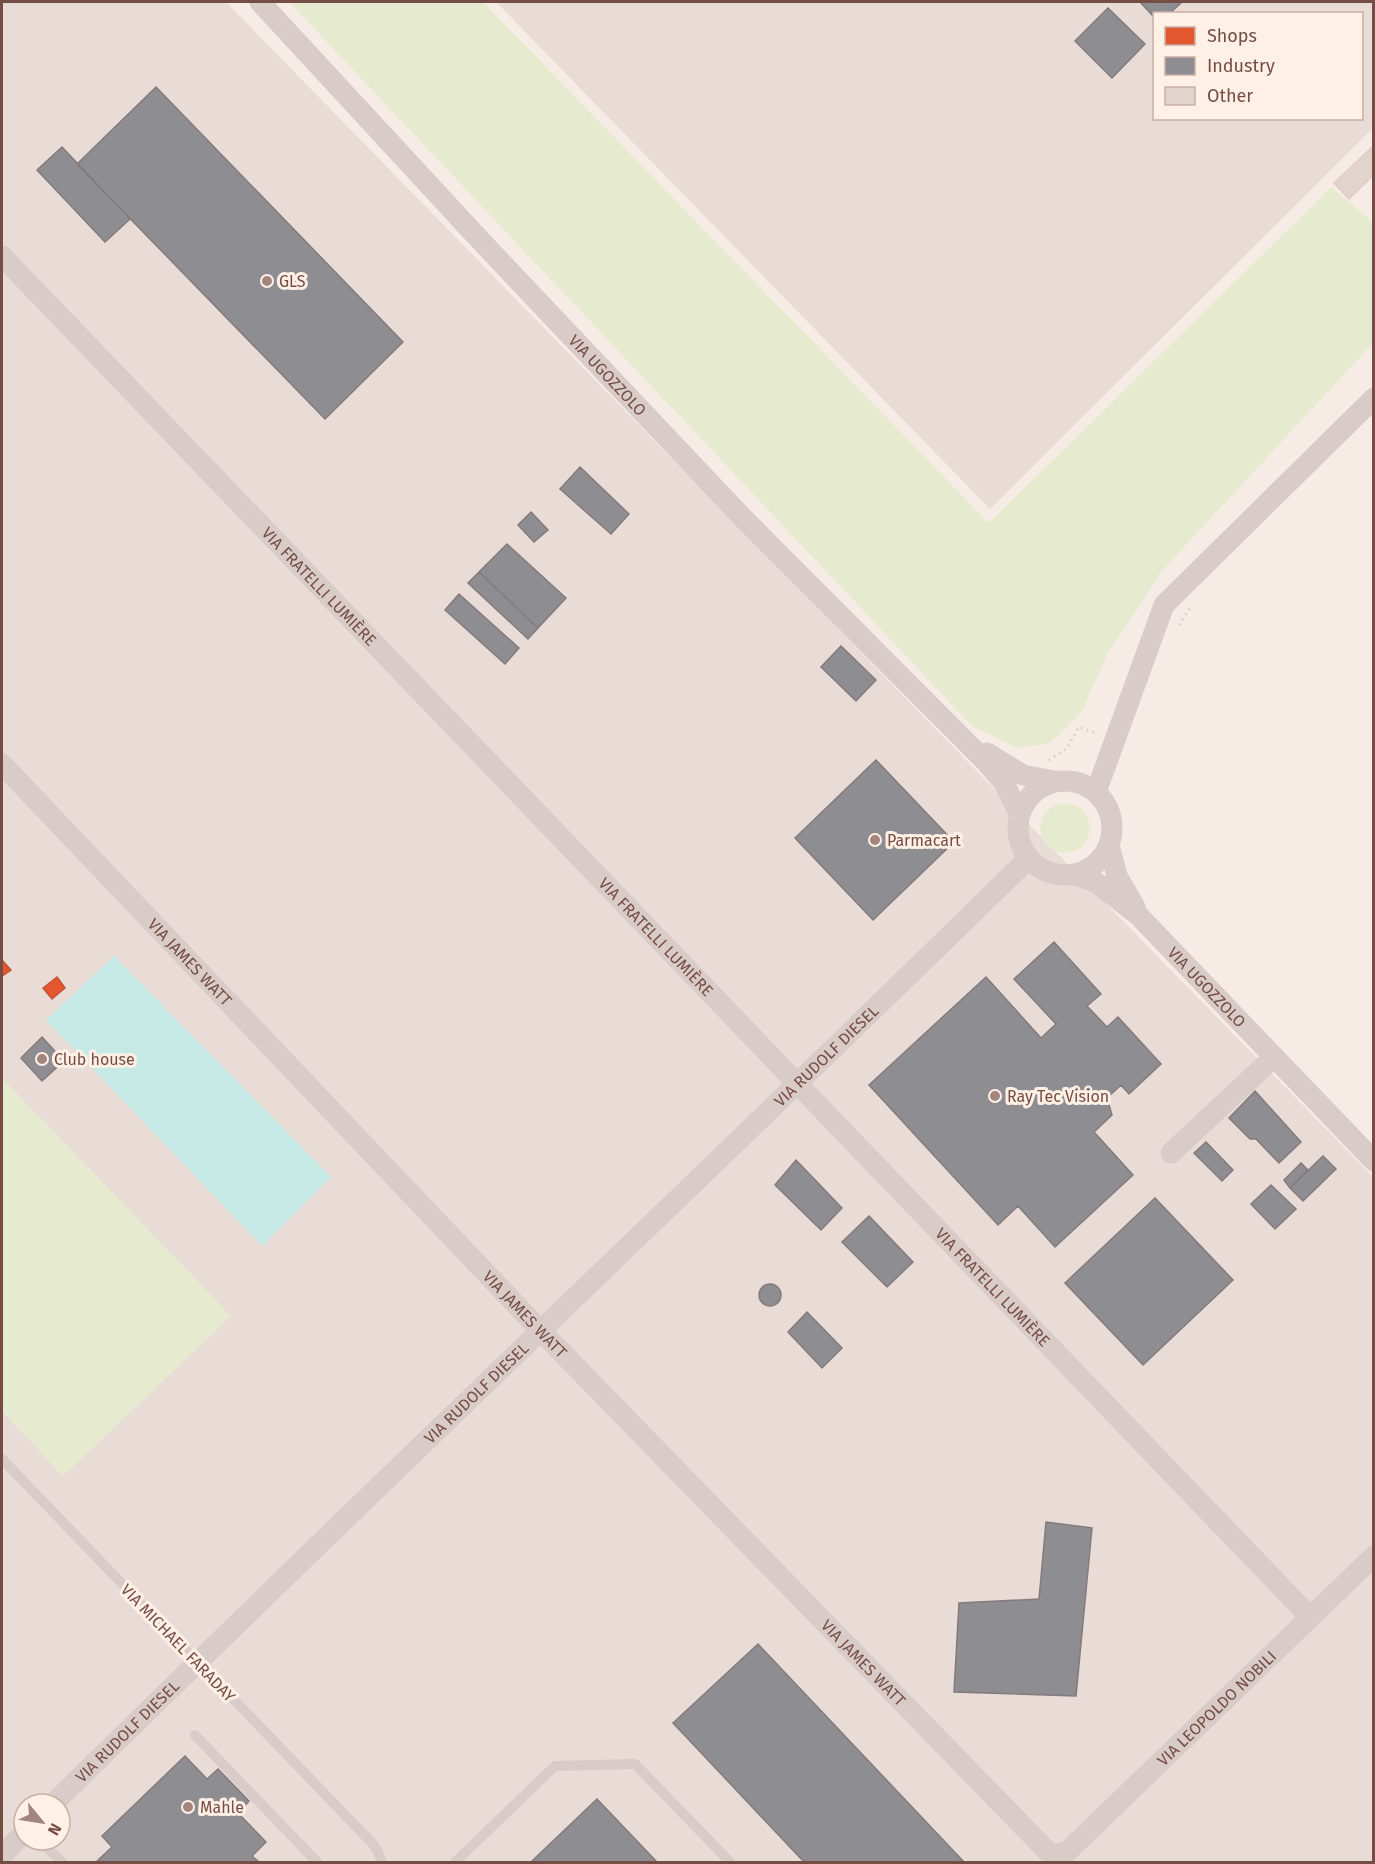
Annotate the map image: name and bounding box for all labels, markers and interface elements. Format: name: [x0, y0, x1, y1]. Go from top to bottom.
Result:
legend: [1153, 12, 1363, 120]
text: Shops: [1207, 25, 1257, 47]
text: Industry: [1207, 55, 1275, 77]
text: Other: [1207, 85, 1253, 107]
place label: GLS: [279, 272, 306, 291]
marker: GLS: [260, 274, 274, 288]
street label: VIA UGOZZOLO: [565, 331, 650, 419]
street label: VIA FRATELLI LUMIÈRE: [258, 523, 381, 649]
place label: Parmacart: [887, 831, 961, 850]
marker: Parmacart: [868, 833, 882, 847]
street label: VIA FRATELLI LUMIÈRE: [595, 873, 717, 1000]
street label: VIA JAMES WATT: [144, 914, 236, 1010]
street label: VIA UGOZZOLO: [1164, 943, 1250, 1031]
street label: VIA RUDOLF DIESEL: [770, 1001, 882, 1110]
place label: Club house: [54, 1050, 135, 1069]
marker: Club house: [35, 1052, 49, 1066]
place label: Ray Tec Vision: [1007, 1087, 1109, 1106]
marker: Ray Tec Vision: [988, 1089, 1002, 1103]
street label: VIA FRATELLI LUMIÈRE: [932, 1224, 1054, 1350]
street label: VIA JAMES WATT: [479, 1267, 572, 1362]
street label: VIA RUDOLF DIESEL: [420, 1338, 532, 1447]
street label: VIA MICHAEL FARADAY: [117, 1580, 239, 1706]
street label: VIA JAMES WATT: [817, 1615, 910, 1710]
street label: VIA LEOPOLDO NOBILI: [1153, 1646, 1280, 1769]
street label: VIA RUDOLF DIESEL: [71, 1676, 183, 1786]
north arrow: [12, 1792, 72, 1852]
place label: Mahle: [200, 1798, 244, 1817]
marker: Mahle: [181, 1800, 195, 1814]
text: N: [44, 1820, 65, 1839]

